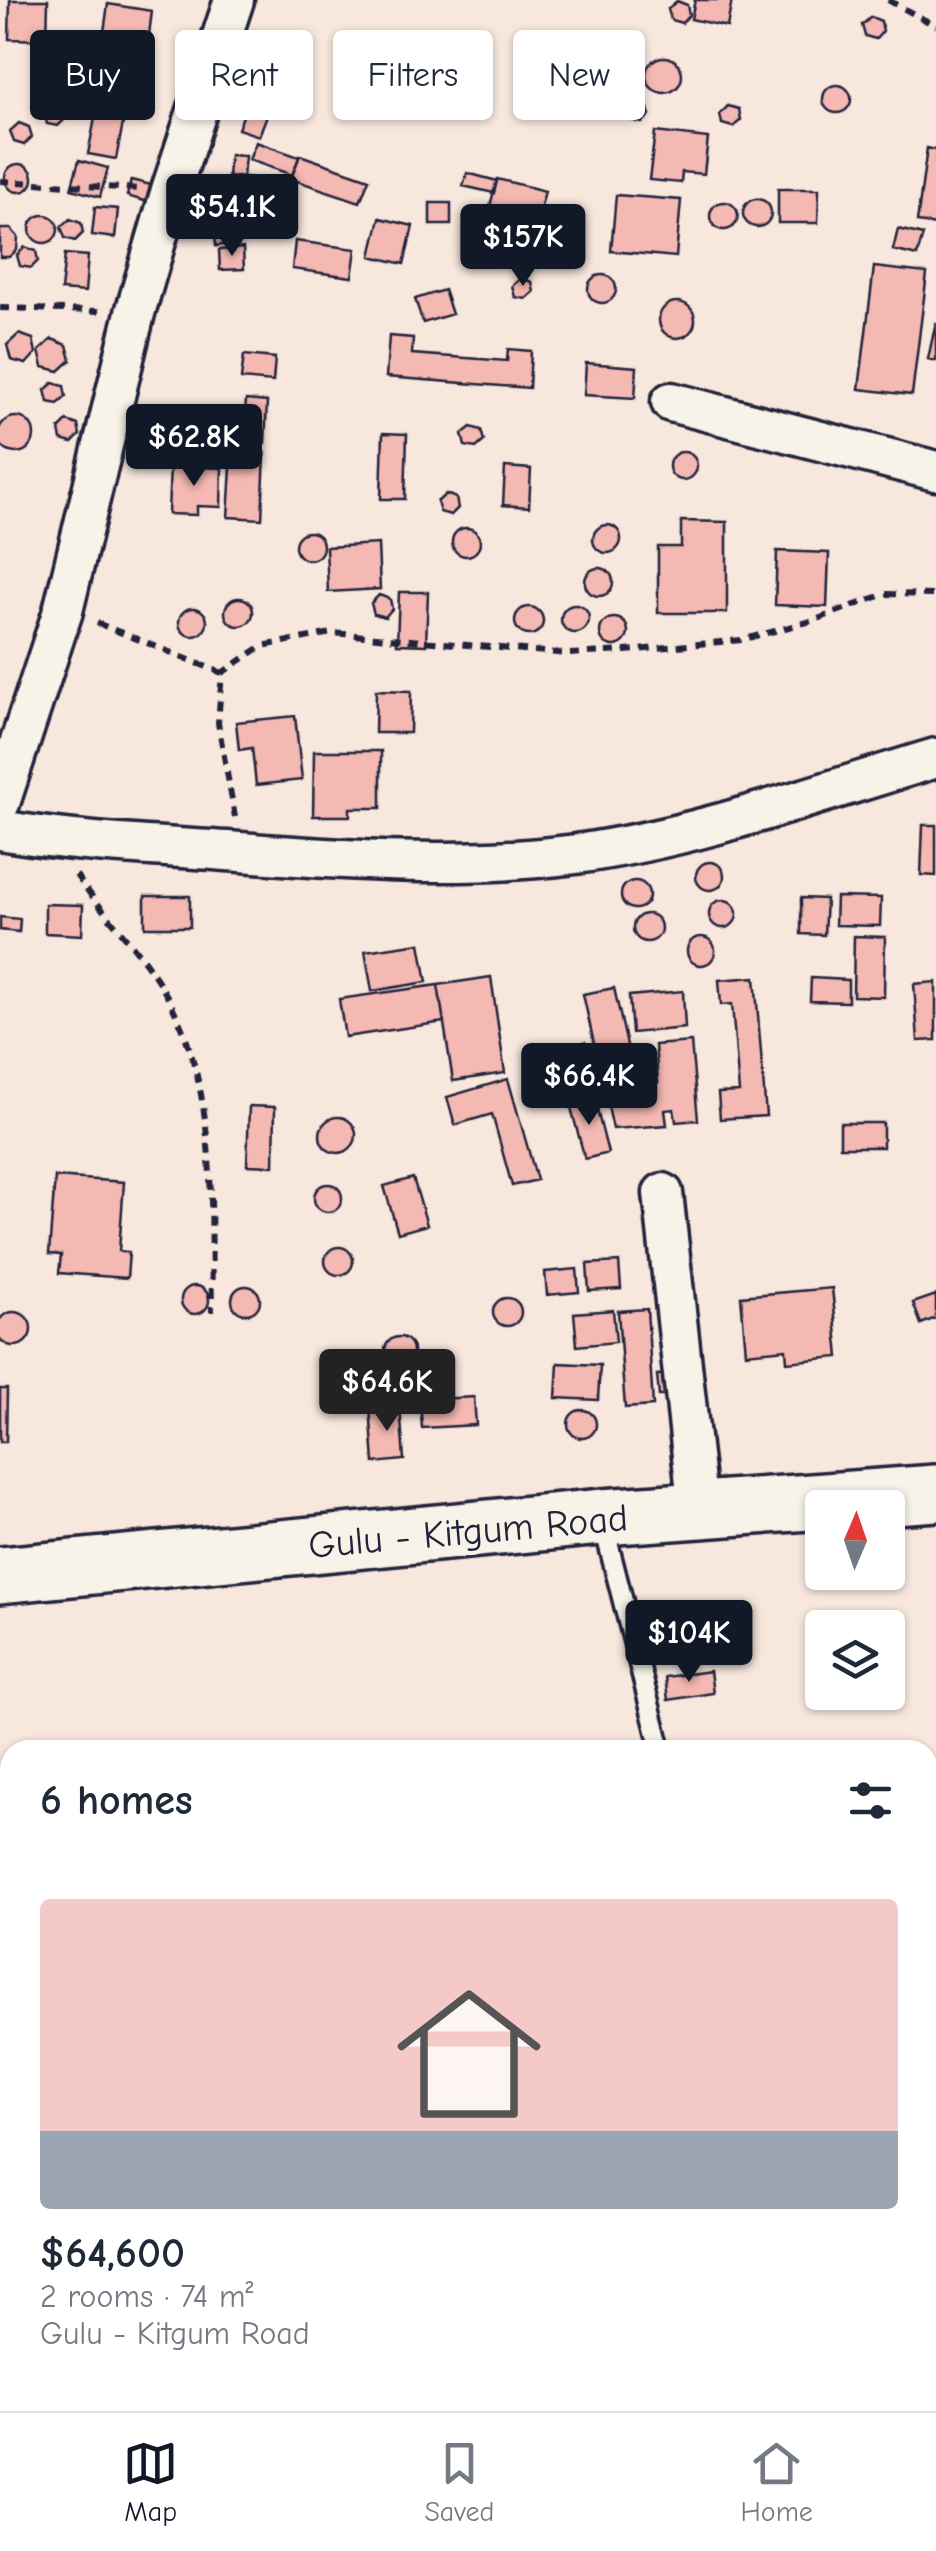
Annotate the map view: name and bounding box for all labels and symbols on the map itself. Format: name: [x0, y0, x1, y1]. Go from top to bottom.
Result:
pin: $54.1K: [151, 174, 313, 259]
pin: $157K: [453, 204, 593, 289]
pin: $62.8K: [113, 404, 275, 489]
pin: $66.4K: [508, 1043, 670, 1128]
pin: $64.6K: [306, 1349, 468, 1434]
north arrow: [805, 1490, 905, 1590]
street label: Gulu - Kitgum Road: [307, 1496, 630, 1568]
pin: $104K: [619, 1600, 759, 1685]

